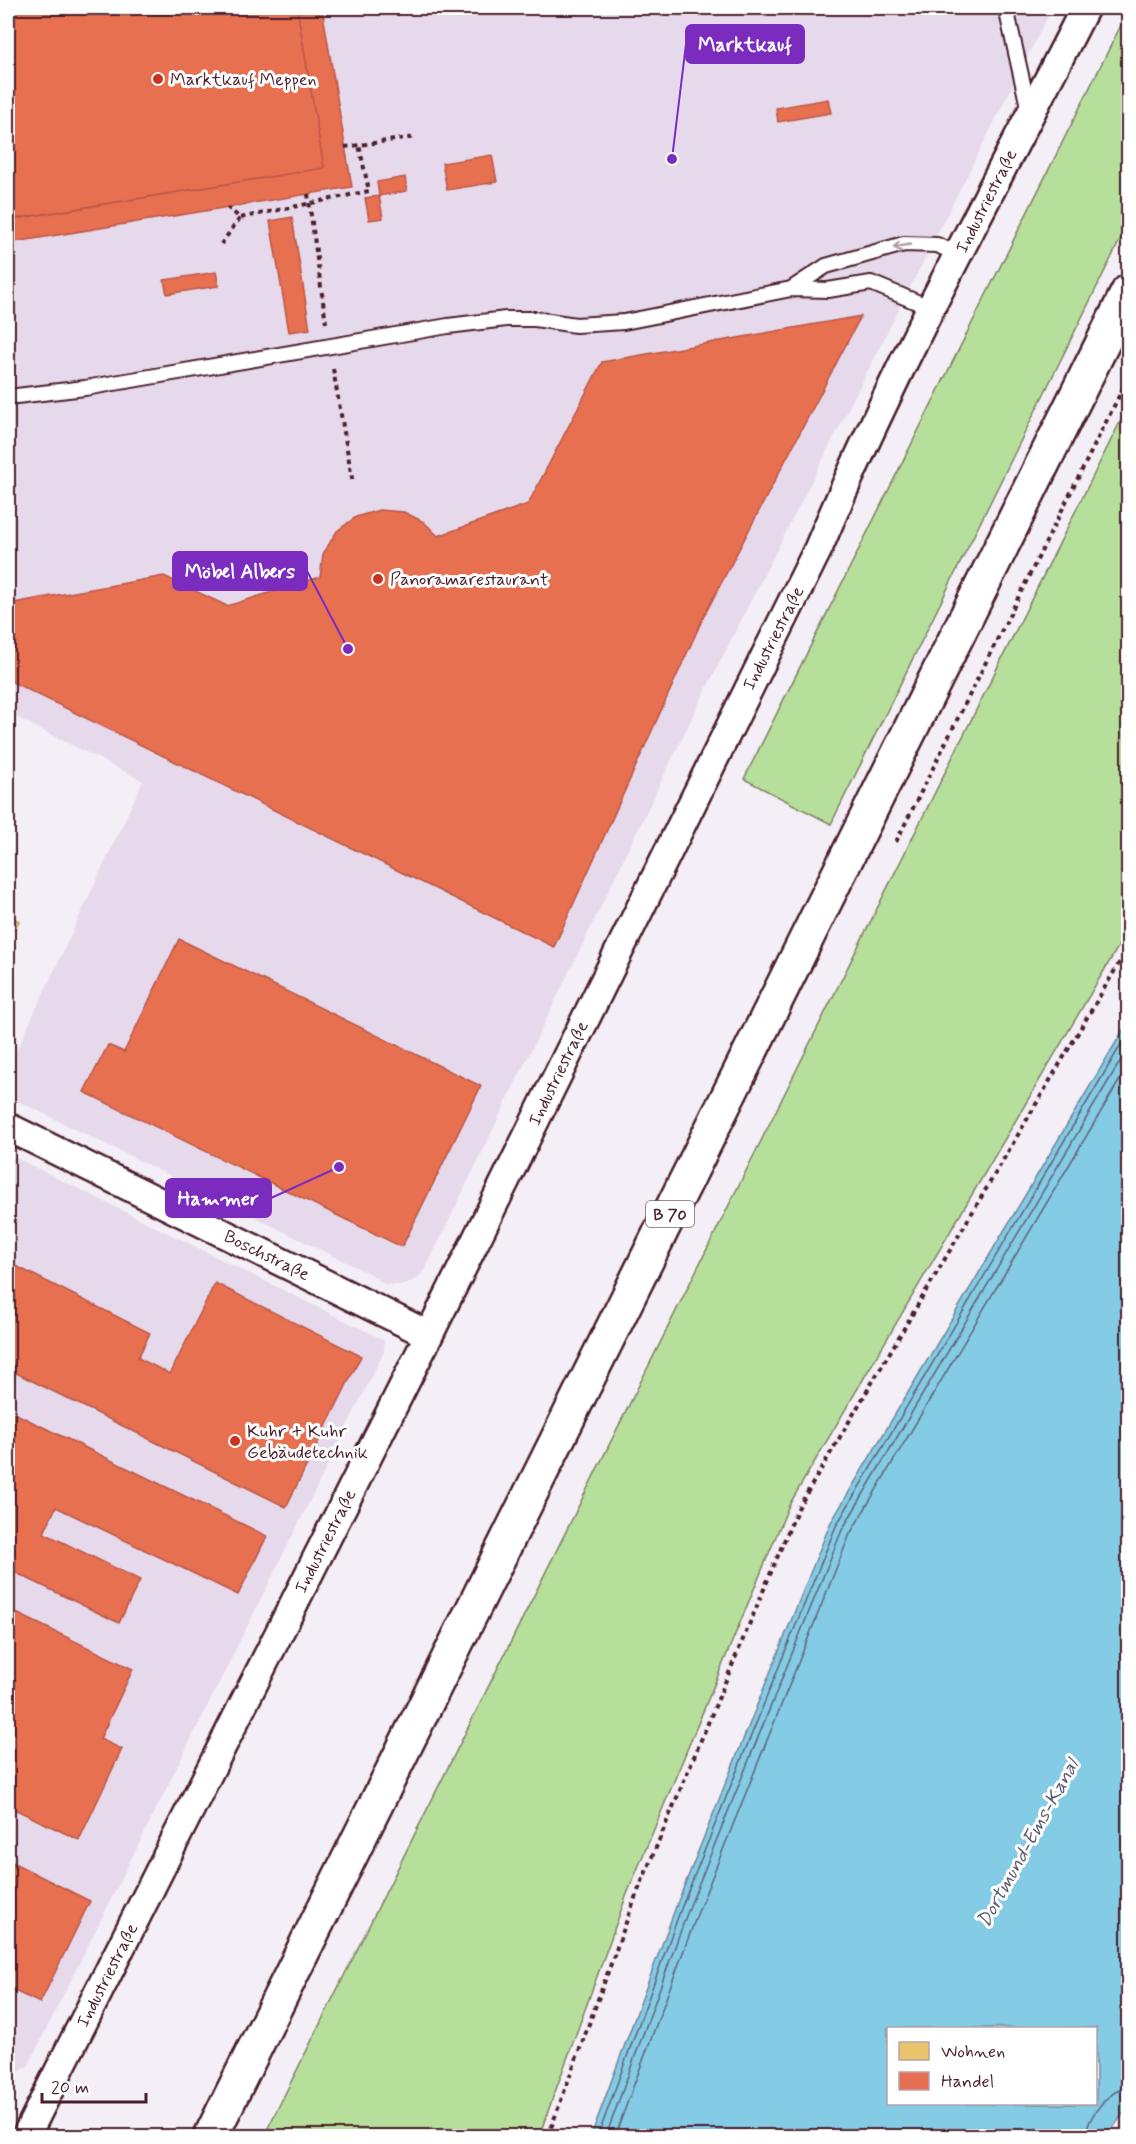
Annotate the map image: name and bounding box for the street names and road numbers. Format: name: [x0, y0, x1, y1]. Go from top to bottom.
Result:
street label: Industriestraße: [950, 145, 1023, 257]
street label: Industriestraße: [737, 582, 810, 694]
street label: Industriestraße: [523, 1017, 595, 1130]
road number: B 70: [646, 1201, 694, 1227]
street label: Boschstraße: [220, 1225, 314, 1287]
street label: Industriestraße: [289, 1485, 362, 1597]
street label: Industriestraße: [71, 1919, 144, 2031]

